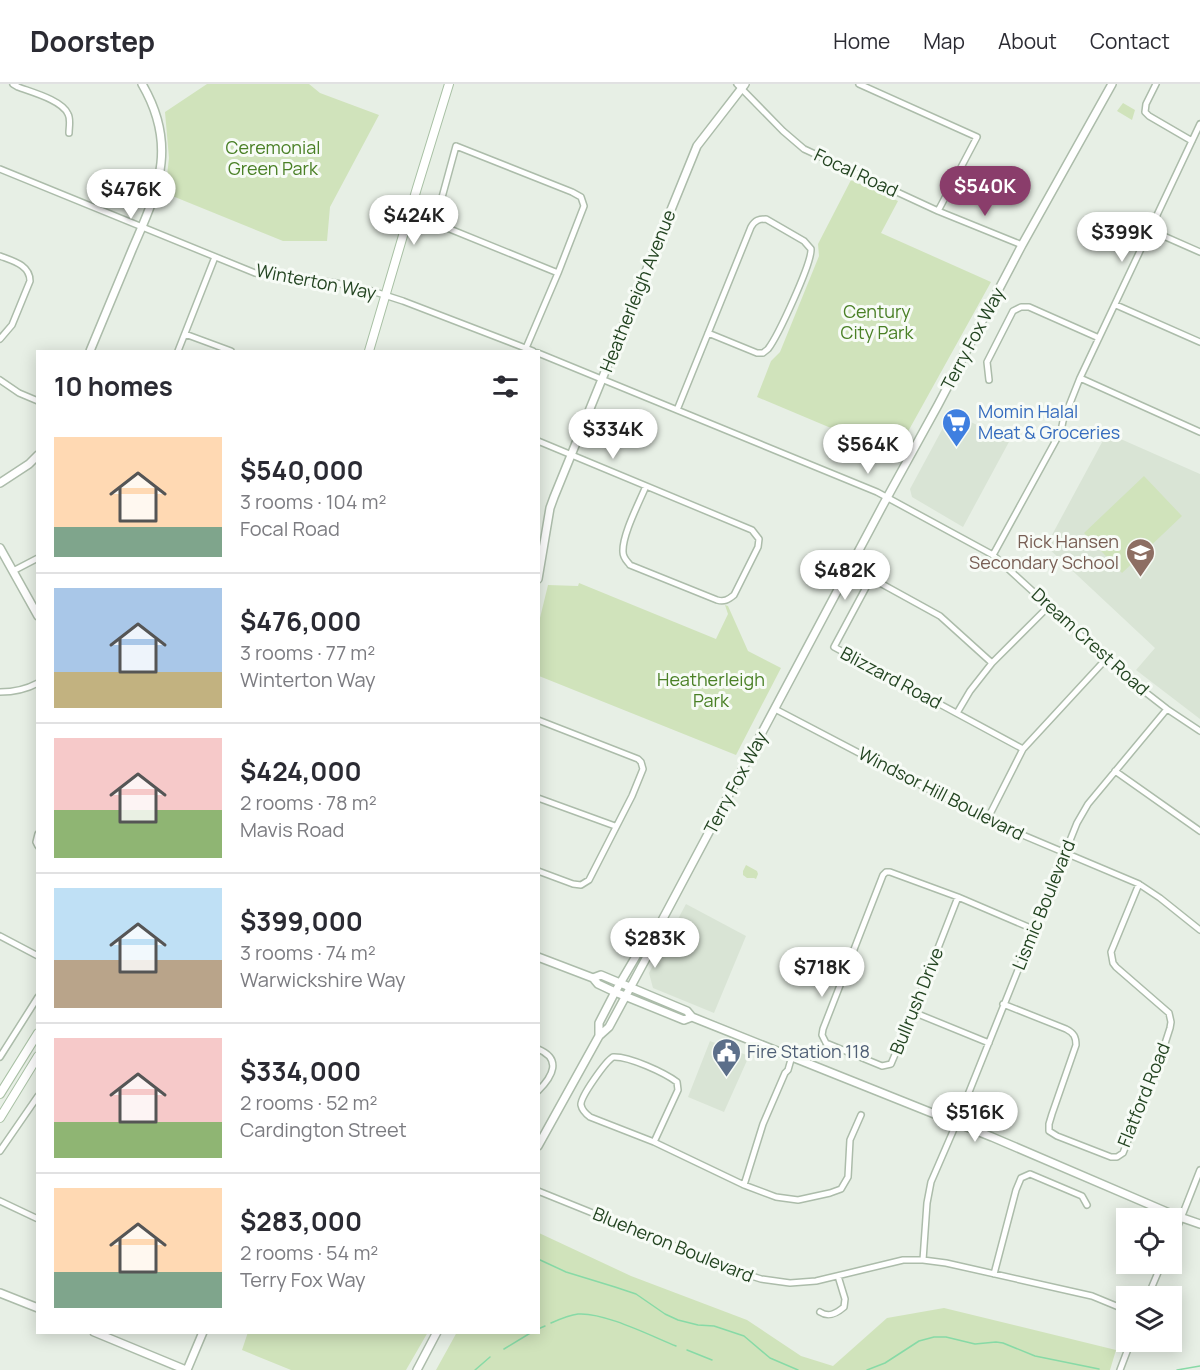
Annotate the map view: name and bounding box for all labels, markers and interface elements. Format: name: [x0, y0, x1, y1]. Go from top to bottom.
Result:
text: Doorstep: [30, 22, 155, 60]
text: Home: [833, 27, 890, 55]
text: Map: [923, 27, 965, 55]
text: About: [998, 27, 1057, 55]
text: Contact: [1090, 27, 1170, 55]
park label: Ceremonial Green Park: [226, 135, 320, 180]
street label: Focal Road: [811, 142, 902, 202]
pin: $540K: [943, 166, 1027, 217]
pin: $476K: [89, 169, 173, 220]
text: $540K: [954, 172, 1016, 199]
text: $476K: [101, 175, 161, 202]
pin: $424K: [372, 195, 456, 246]
text: $424K: [383, 201, 445, 228]
street label: Heatherleigh Avenue: [594, 206, 681, 375]
pin: $399K: [1080, 212, 1164, 263]
text: $399K: [1091, 218, 1153, 245]
street label: Winterton Way: [254, 258, 379, 305]
street label: Terry Fox Way: [935, 283, 1009, 394]
park label: Century City Park: [841, 299, 915, 344]
text: 10 homes: [54, 368, 173, 404]
icon: filters: [489, 370, 522, 403]
place label: Momin Halal Meat & Groceries: [978, 399, 1120, 444]
supermarket icon: Momin Halal Meat & Groceries: [941, 406, 973, 448]
pin: $334K: [571, 409, 655, 460]
text: $334K: [583, 415, 643, 442]
pin: $564K: [826, 424, 910, 475]
text: $564K: [837, 430, 899, 457]
text: $540,000: [240, 452, 364, 488]
icon: home: [102, 461, 174, 533]
text: 3 rooms · 104 m²: [240, 488, 386, 515]
text: Focal Road: [240, 515, 340, 542]
place label: Rick Hansen Secondary School: [969, 529, 1119, 574]
school or university icon: Rick Hansen Secondary School: [1124, 536, 1156, 578]
pin: $482K: [803, 550, 887, 601]
text: $482K: [814, 556, 876, 583]
street label: Dream Crest Road: [1027, 582, 1155, 700]
text: $476,000: [240, 603, 361, 639]
icon: home: [102, 612, 174, 684]
text: 3 rooms · 77 m²: [240, 639, 375, 666]
street label: Blizzard Road: [837, 640, 946, 714]
text: Winterton Way: [240, 666, 376, 693]
park label: Heatherleigh Park: [657, 667, 765, 712]
street label: Terry Fox Way: [698, 727, 772, 838]
street label: Windsor Hill Boulevard: [854, 741, 1028, 845]
text: $424,000: [240, 753, 362, 789]
icon: home: [102, 762, 174, 834]
text: 2 rooms · 78 m²: [240, 789, 377, 816]
text: Mavis Road: [240, 816, 344, 843]
street label: Lismic Boulevard: [1006, 836, 1080, 973]
text: $399,000: [240, 903, 363, 939]
icon: home: [102, 912, 174, 984]
pin: $283K: [613, 918, 697, 969]
text: $283K: [624, 924, 686, 951]
text: 3 rooms · 74 m²: [240, 939, 376, 966]
street label: Bullrush Drive: [884, 944, 948, 1058]
pin: $718K: [780, 947, 864, 998]
text: $718K: [793, 953, 851, 980]
text: Warwickshire Way: [240, 966, 406, 993]
public building icon: Fire Station 118: [710, 1036, 742, 1078]
place label: Fire Station 118: [747, 1039, 870, 1063]
street label: Flatford Road: [1111, 1039, 1175, 1150]
text: $334,000: [240, 1053, 361, 1089]
icon: home: [102, 1062, 174, 1134]
text: 2 rooms · 52 m²: [240, 1089, 377, 1116]
pin: $516K: [933, 1092, 1017, 1143]
text: $516K: [946, 1098, 1004, 1125]
text: Cardington Street: [240, 1116, 407, 1143]
street label: Blueheron Boulevard: [589, 1201, 757, 1287]
text: $283,000: [240, 1203, 362, 1239]
map controls: [1116, 1208, 1182, 1352]
button: locate: [1116, 1208, 1182, 1274]
icon: home: [102, 1212, 174, 1284]
text: 2 rooms · 54 m²: [240, 1239, 378, 1266]
text: Terry Fox Way: [240, 1266, 366, 1293]
button: layers: [1116, 1286, 1182, 1352]

